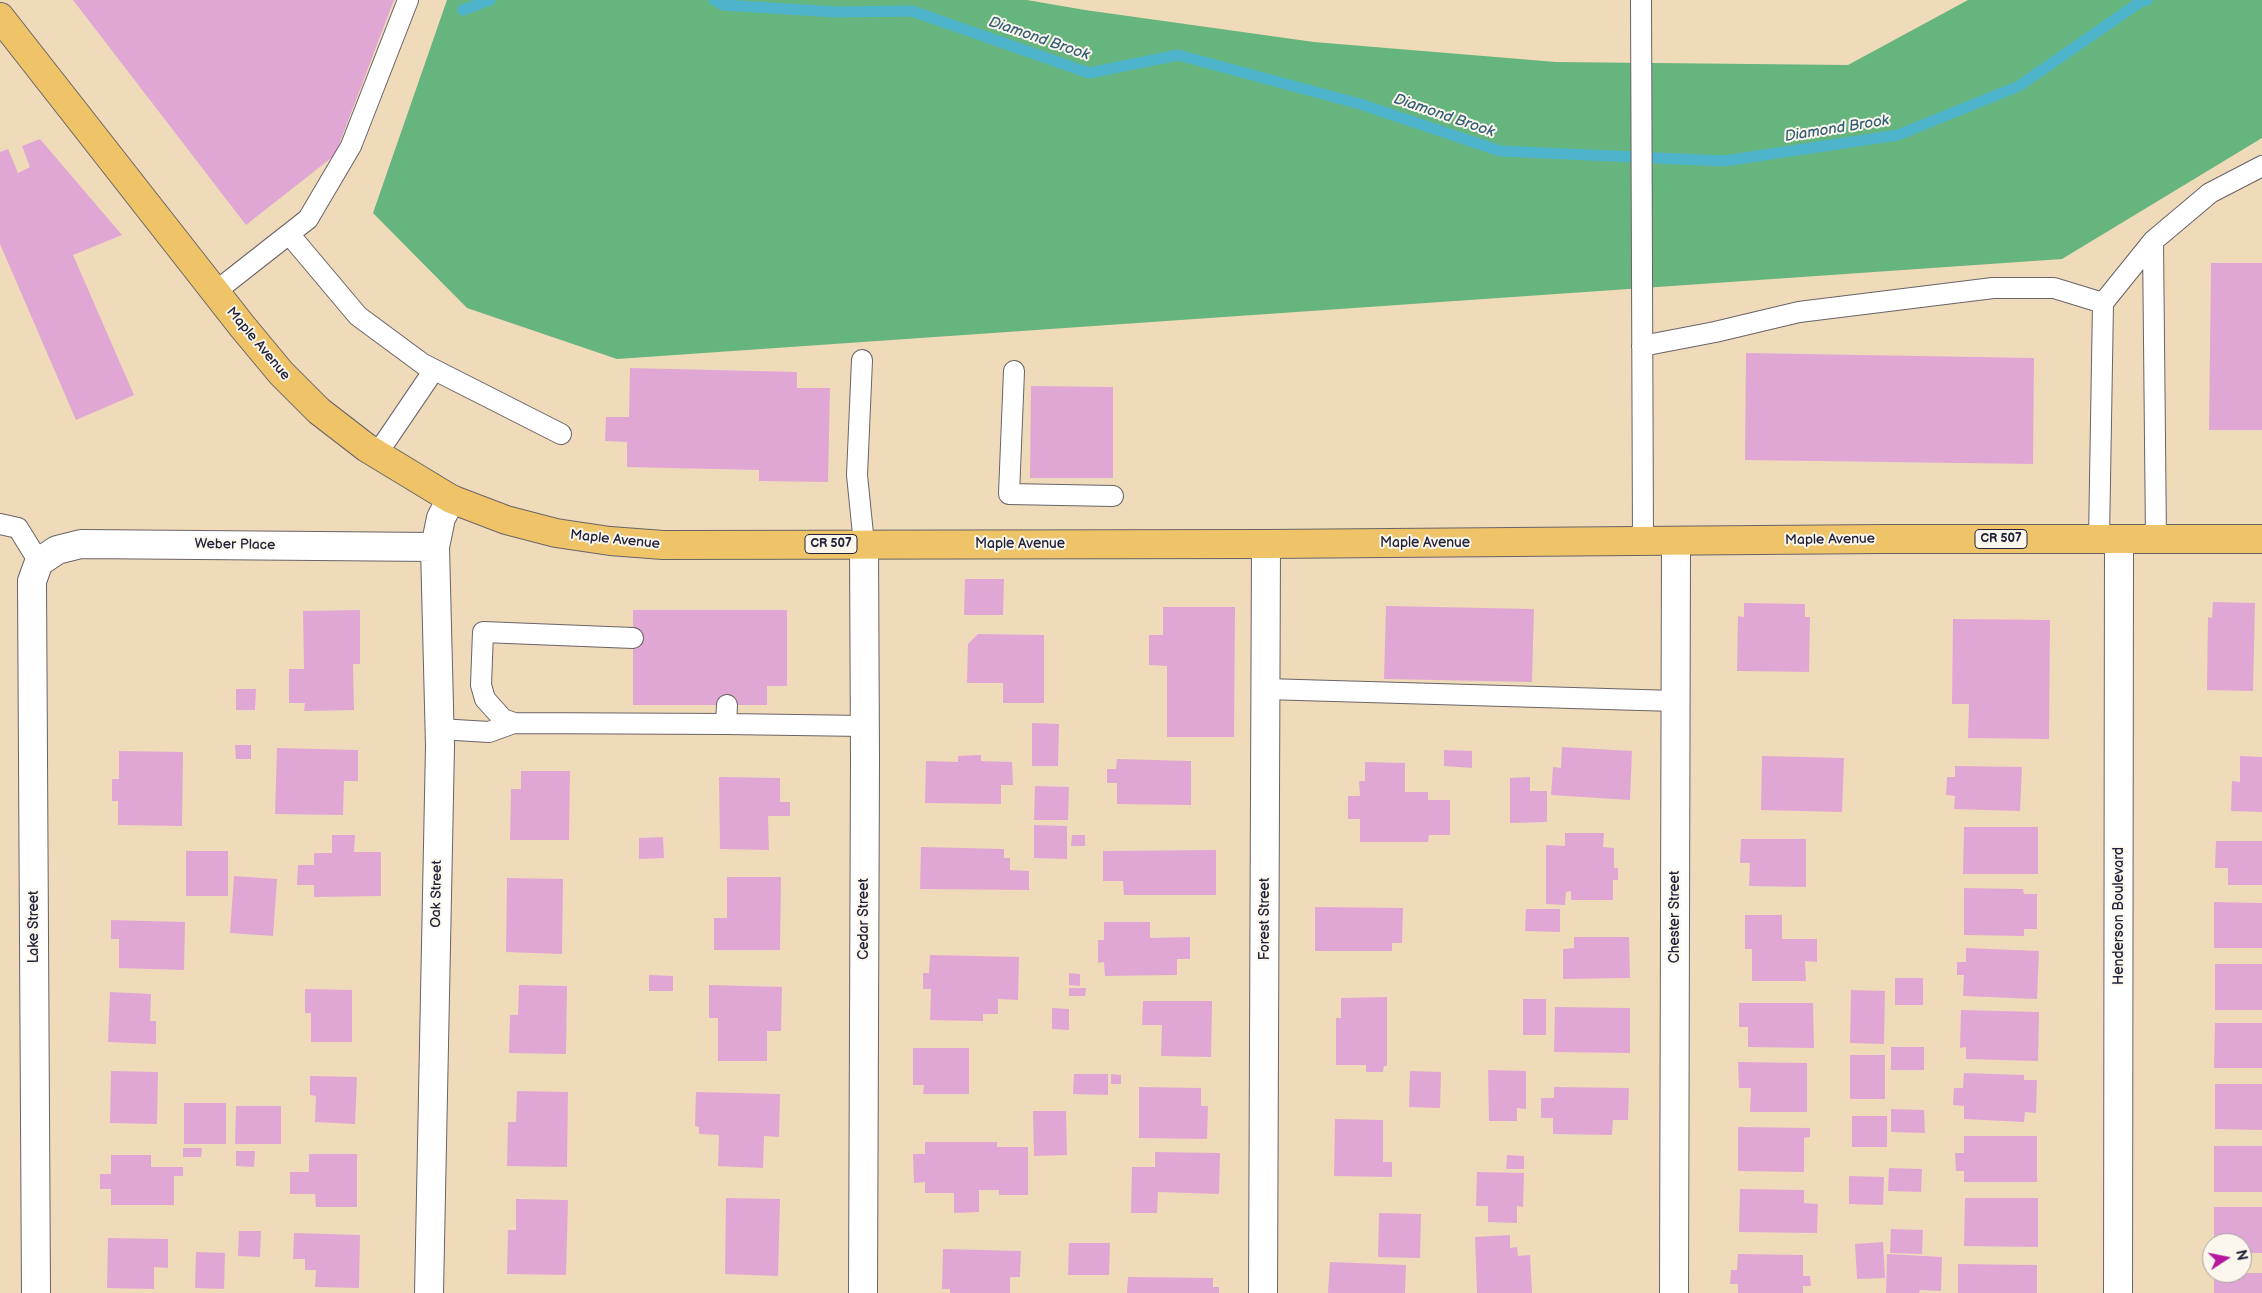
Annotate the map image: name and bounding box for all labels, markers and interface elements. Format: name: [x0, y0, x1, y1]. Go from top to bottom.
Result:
water label: Diamond Brook: [986, 13, 1092, 65]
water label: Diamond Brook: [1391, 90, 1497, 142]
water label: Diamond Brook: [1784, 112, 1890, 146]
street label: Maple Avenue: [223, 304, 293, 384]
street label: Maple Avenue: [569, 527, 661, 553]
road number: CR 507: [1975, 530, 2027, 548]
street label: Maple Avenue: [1785, 531, 1875, 549]
road number: CR 507: [805, 534, 857, 554]
street label: Maple Avenue: [1380, 535, 1470, 551]
street label: Weber Place: [194, 536, 276, 554]
street label: Maple Avenue: [975, 536, 1065, 552]
street label: Henderson Boulevard: [2111, 847, 2127, 985]
street label: Oak Street: [428, 860, 446, 928]
street label: Chester Street: [1667, 871, 1683, 963]
street label: Cedar Street: [856, 878, 872, 960]
street label: Forest Street: [1257, 878, 1273, 960]
street label: Lake Street: [26, 891, 42, 963]
north arrow: [2202, 1233, 2252, 1283]
text: N: [2232, 1248, 2251, 1262]

